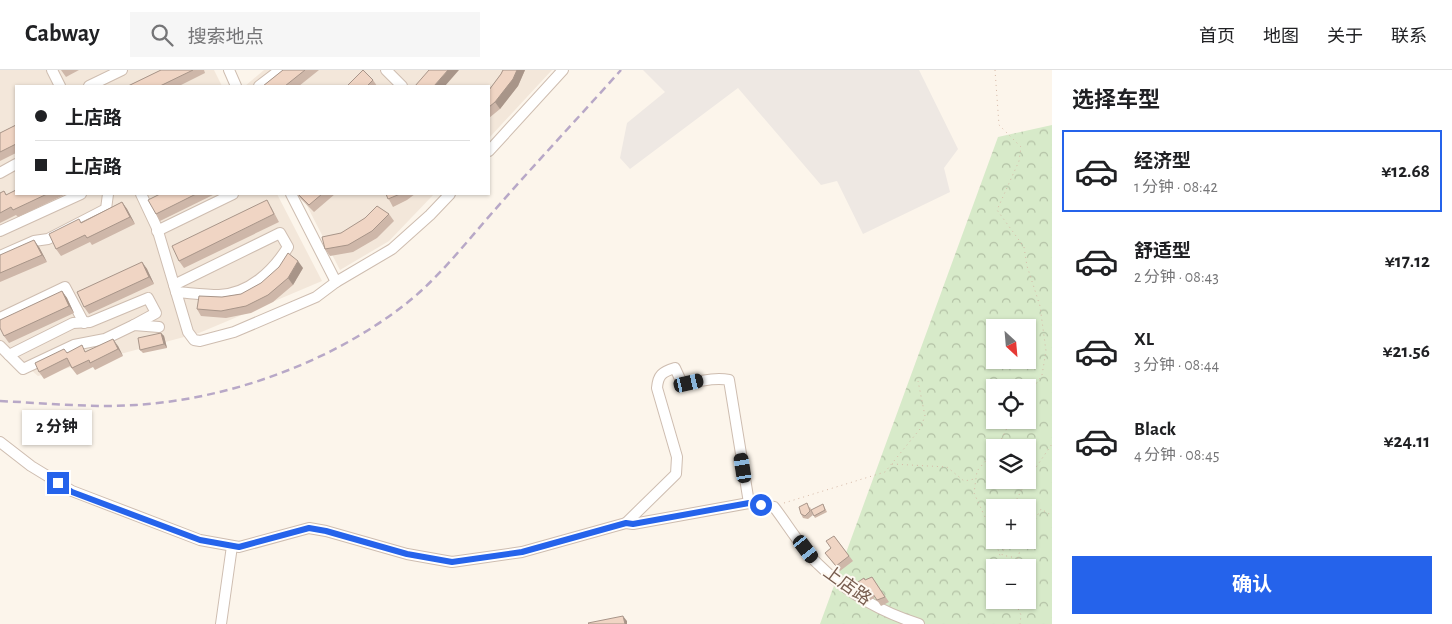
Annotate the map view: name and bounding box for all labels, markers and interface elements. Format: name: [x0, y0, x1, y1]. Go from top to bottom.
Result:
search box: [130, 12, 480, 57]
icon: search: [148, 21, 176, 49]
text: Cabway: [25, 22, 100, 46]
text: 搜索地点: [188, 28, 264, 47]
text: 首页: [1199, 28, 1235, 46]
text: 地图: [1263, 28, 1299, 46]
text: 关于: [1327, 28, 1363, 46]
text: 联系: [1391, 28, 1427, 46]
text: 选择车型: [1072, 89, 1160, 111]
text: 上店路: [65, 109, 122, 128]
icon: car: [1074, 149, 1119, 194]
text: 经济型: [1134, 152, 1191, 171]
text: 上店路: [65, 158, 122, 177]
text: ¥12.68: [1381, 162, 1430, 181]
text: 1 分钟 · 08:42: [1134, 179, 1218, 195]
icon: car: [1074, 239, 1119, 284]
text: 舒适型: [1134, 242, 1191, 261]
text: ¥17.12: [1385, 252, 1430, 271]
text: 2 分钟 · 08:43: [1134, 269, 1219, 285]
north arrow: [986, 319, 1036, 369]
map controls: [986, 319, 1036, 609]
icon: car: [1074, 329, 1119, 374]
text: XL: [1134, 330, 1154, 349]
text: ¥21.56: [1382, 342, 1430, 361]
text: 3 分钟 · 08:44: [1134, 357, 1219, 373]
car: [672, 372, 705, 394]
button: locate: [986, 379, 1036, 429]
callout: 2 分钟: [23, 410, 93, 446]
text: 2 分钟: [36, 419, 78, 435]
icon: car: [1074, 419, 1119, 464]
text: Black: [1134, 420, 1176, 439]
text: ¥24.11: [1383, 432, 1430, 451]
button: layers: [986, 439, 1036, 489]
text: 4 分钟 · 08:45: [1134, 447, 1219, 463]
car: [733, 452, 752, 484]
route end: [47, 472, 69, 494]
route start: [750, 494, 772, 516]
button: +: [986, 499, 1036, 549]
car: [790, 533, 821, 565]
button: 确认: [1072, 556, 1432, 614]
button: −: [986, 559, 1036, 609]
street label: 上店路: [820, 561, 875, 609]

